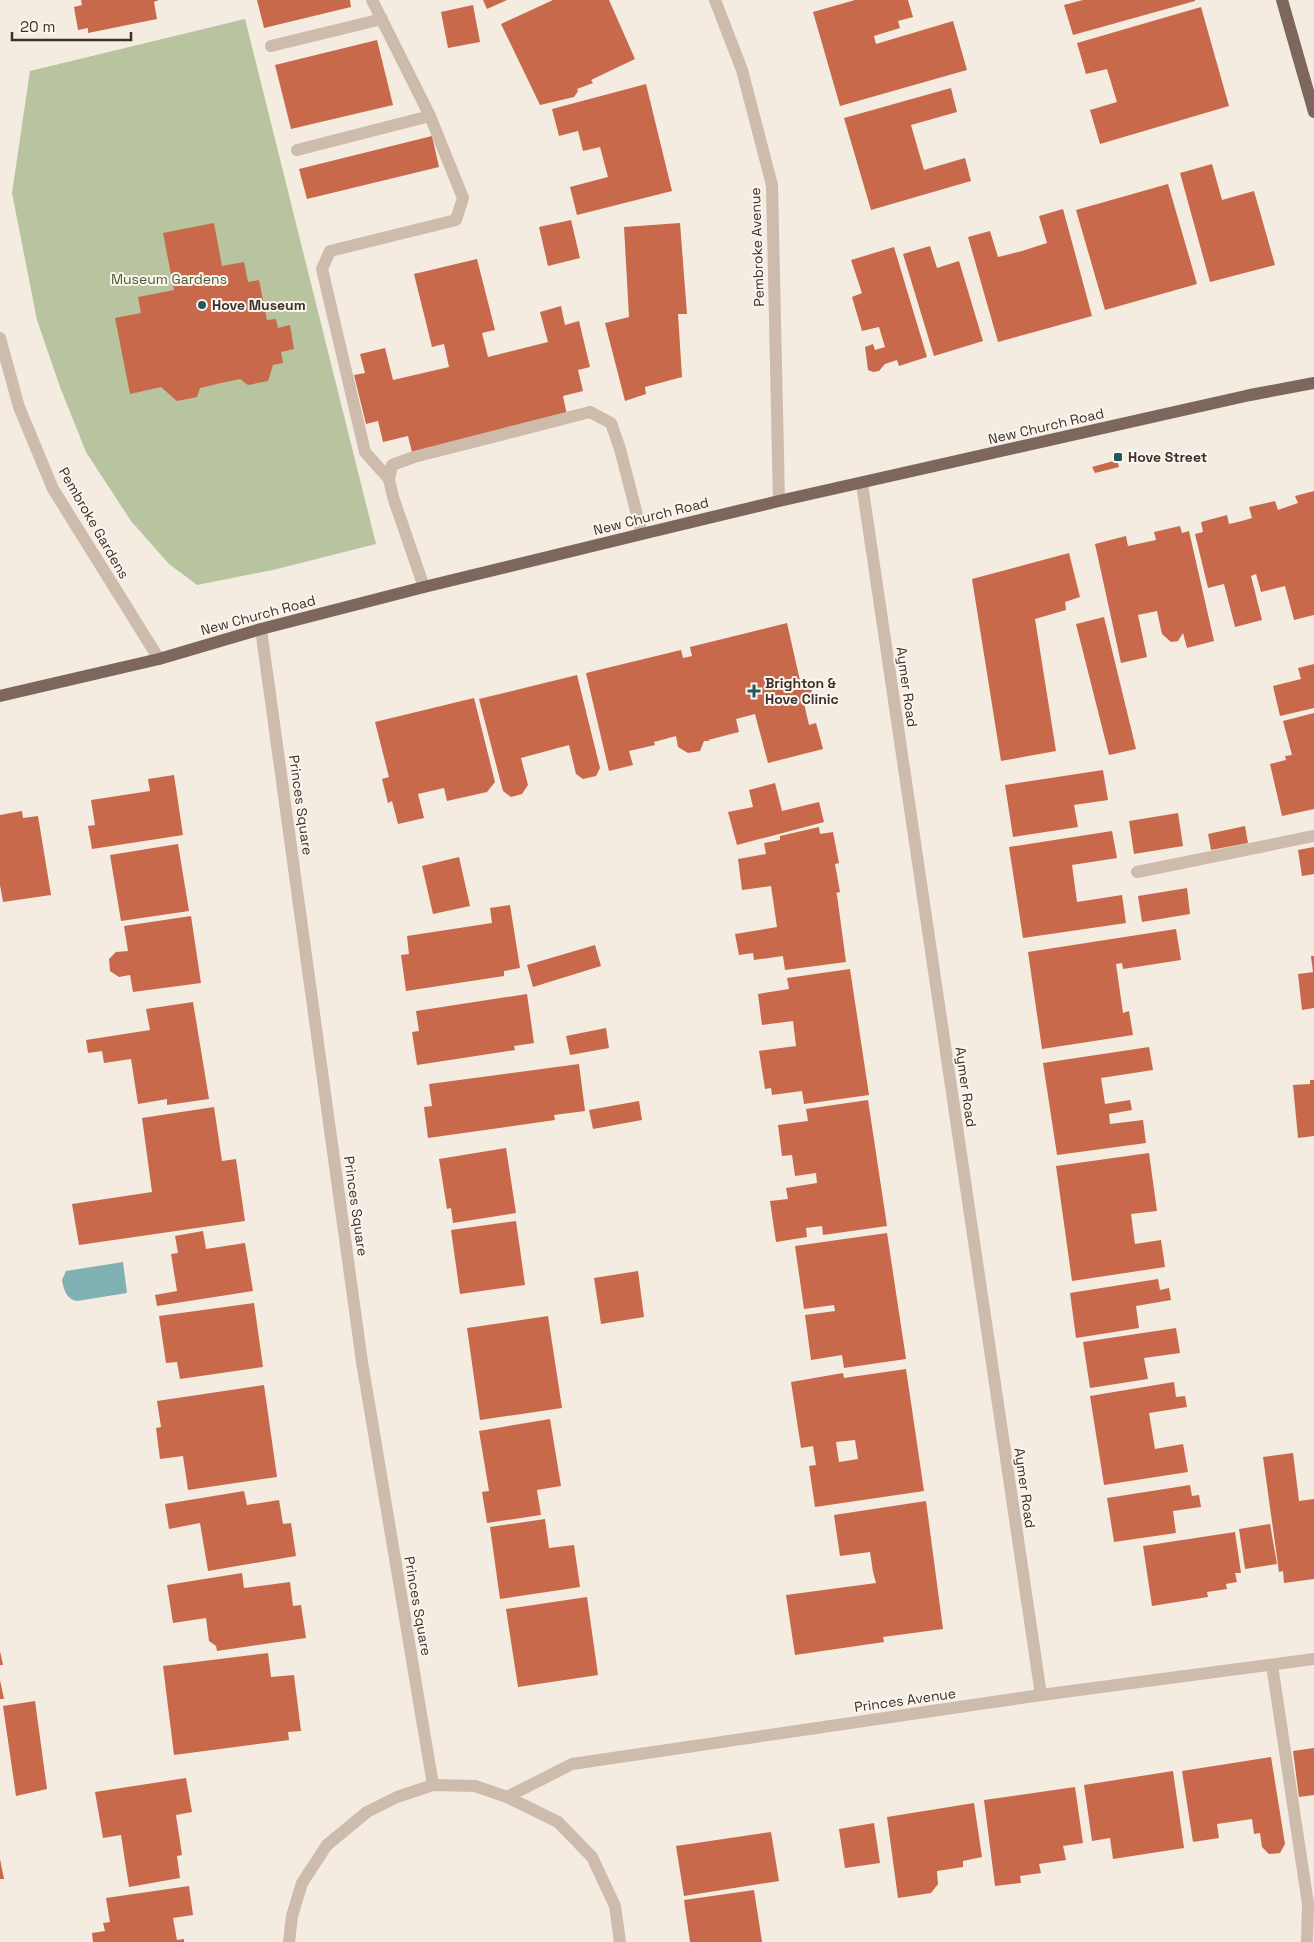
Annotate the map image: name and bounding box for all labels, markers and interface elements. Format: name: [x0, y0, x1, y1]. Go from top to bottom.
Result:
scale bar: [12, 10, 131, 42]
text: 20 m: [20, 17, 55, 36]
street label: Pembroke Avenue: [746, 187, 768, 307]
park label: Museum Gardens: [111, 270, 227, 288]
place label: Hove Museum: [212, 296, 306, 314]
marker: Hove Museum: [196, 299, 208, 311]
street label: New Church Road: [986, 404, 1106, 448]
place label: Hove Street: [1128, 448, 1207, 466]
marker: Hove Street: [1112, 451, 1124, 463]
street label: Pembroke Gardens: [55, 464, 133, 582]
street label: New Church Road: [591, 493, 711, 539]
street label: New Church Road: [199, 591, 317, 639]
street label: Aymer Road: [892, 646, 922, 728]
place label: Brighton & Hove Clinic: [765, 674, 839, 708]
marker: Brighton & Hove Clinic: [747, 684, 761, 698]
street label: Princes Square: [285, 754, 317, 856]
street label: Aymer Road: [951, 1046, 981, 1128]
street label: Princes Square: [340, 1155, 372, 1257]
street label: Aymer Road: [1010, 1447, 1040, 1529]
street label: Princes Square: [400, 1555, 436, 1657]
street label: Princes Avenue: [853, 1684, 957, 1716]

